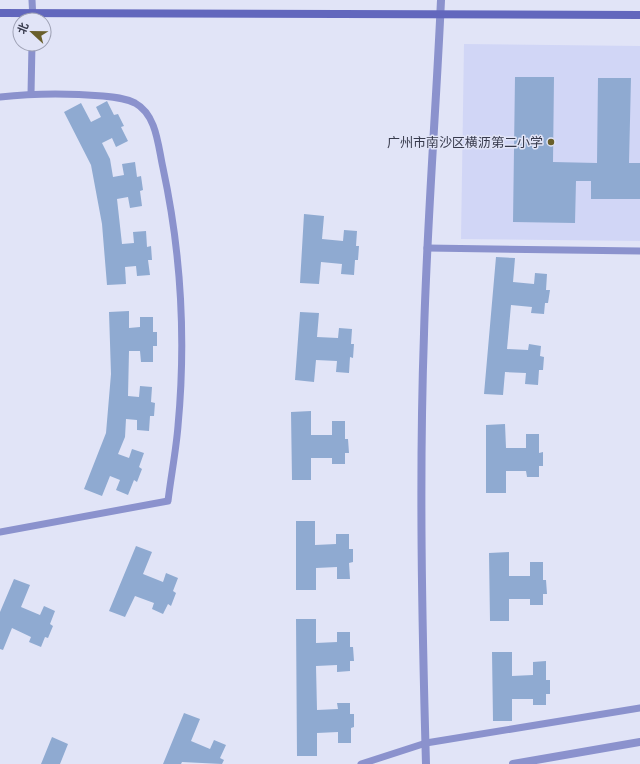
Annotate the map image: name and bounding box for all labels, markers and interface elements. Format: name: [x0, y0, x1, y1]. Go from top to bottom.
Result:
north arrow: [12, 12, 52, 52]
text: 北: [15, 21, 30, 36]
place label: 广州市南沙区横沥第二小学: [387, 135, 543, 150]
marker: 广州市南沙区横沥第二小学: [546, 137, 556, 147]

